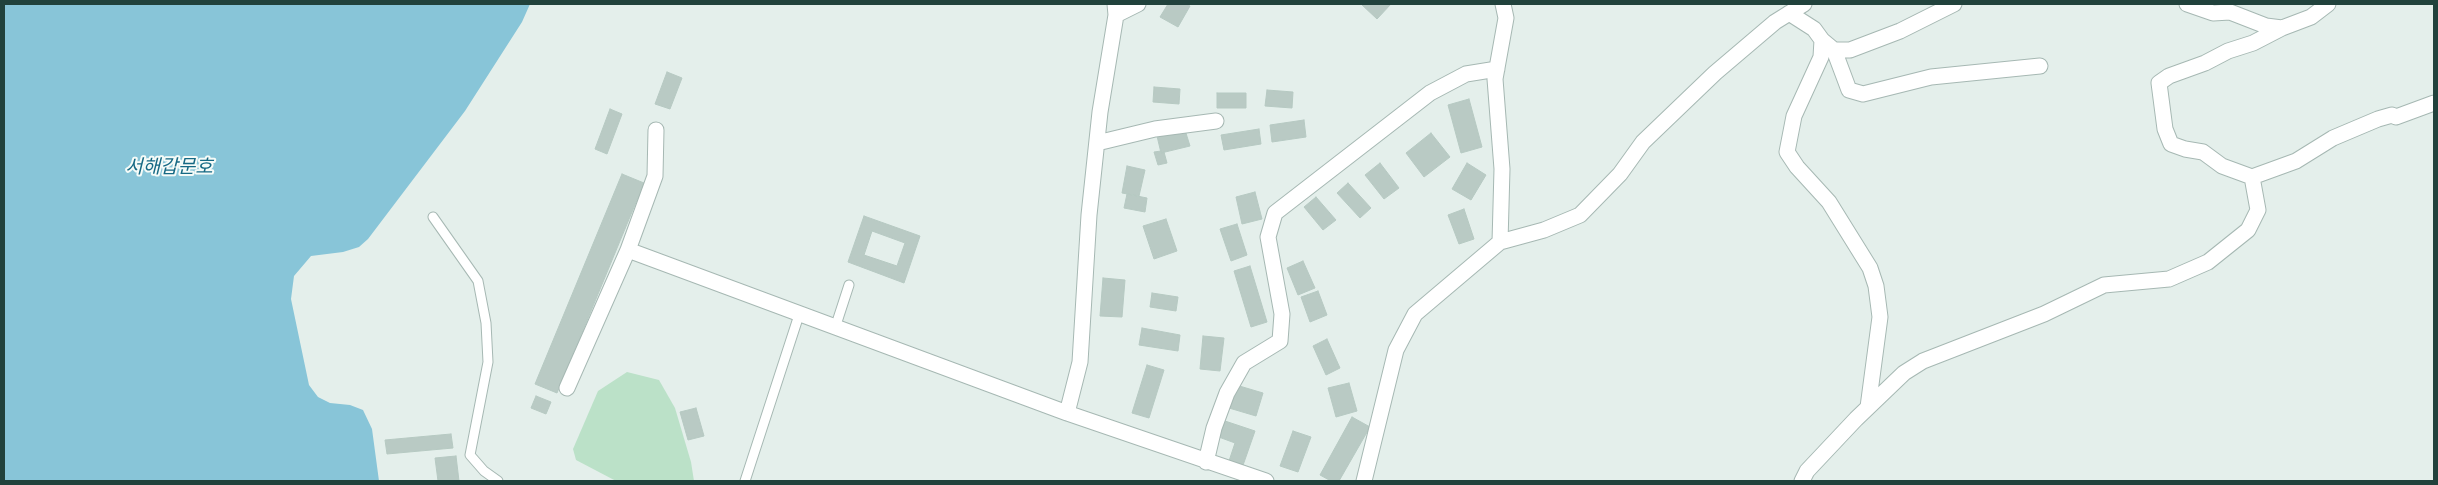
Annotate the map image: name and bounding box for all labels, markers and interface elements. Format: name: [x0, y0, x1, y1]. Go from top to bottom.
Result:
water label: 서해갑문호: [125, 157, 213, 179]

